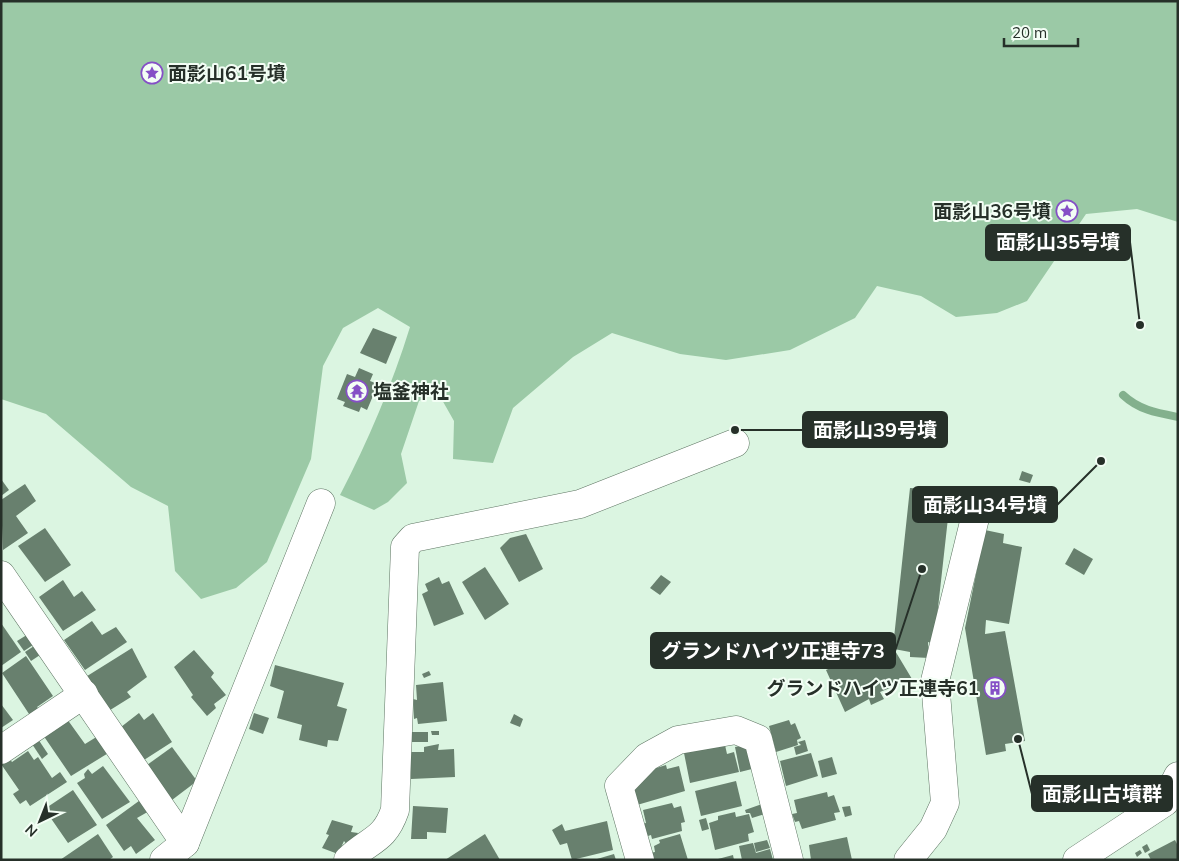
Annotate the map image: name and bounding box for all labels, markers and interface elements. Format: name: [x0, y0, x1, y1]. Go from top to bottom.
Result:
scale bar: [1004, 15, 1078, 47]
text: 20 m: [1012, 23, 1047, 42]
place icon: 面影山61号墳: [140, 61, 164, 85]
place label: 面影山61号墳: [168, 61, 286, 85]
place label: 面影山36号墳: [933, 199, 1051, 223]
place icon: 面影山36号墳: [1055, 199, 1079, 223]
callout: 面影山35号墳: [986, 225, 1130, 260]
text: 面影山35号墳: [996, 229, 1120, 254]
temple icon: 塩釜神社: [345, 379, 369, 403]
place label: 塩釜神社: [373, 379, 449, 403]
callout: 面影山39号墳: [803, 412, 947, 447]
text: 面影山39号墳: [813, 417, 937, 442]
callout: 面影山34号墳: [913, 487, 1057, 522]
text: 面影山34号墳: [923, 492, 1047, 517]
callout: グランドハイツ正連寺73: [651, 633, 895, 668]
text: グランドハイツ正連寺73: [661, 638, 885, 663]
place label: グランドハイツ正連寺61: [767, 676, 979, 700]
building icon: グランドハイツ正連寺61: [983, 676, 1007, 700]
callout: 面影山古墳群: [1032, 776, 1172, 811]
text: 面影山古墳群: [1042, 781, 1162, 806]
north arrow: [15, 796, 65, 846]
text: N: [21, 820, 41, 841]

